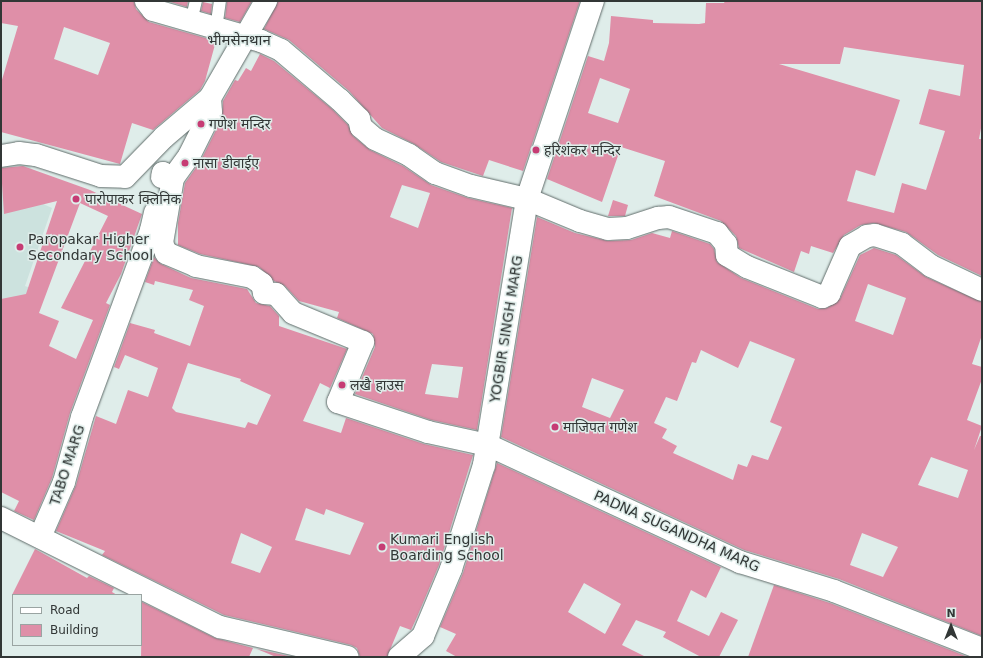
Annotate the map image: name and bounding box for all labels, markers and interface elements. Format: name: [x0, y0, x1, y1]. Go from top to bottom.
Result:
district label: भीमसेनथान: [207, 32, 271, 50]
place label: गणेश मन्दिर: [209, 116, 270, 132]
marker: गणेश मन्दिर: [196, 119, 206, 129]
place label: हरिशंकर मन्दिर: [544, 142, 621, 158]
marker: हरिशंकर मन्दिर: [531, 145, 541, 155]
place label: नासा डीवाईए: [193, 155, 259, 171]
marker: नासा डीवाईए: [180, 158, 190, 168]
place label: पारोपाकर क्लिनिक: [85, 191, 181, 207]
marker: पारोपाकर क्लिनिक: [70, 193, 82, 205]
place label: Paropakar Higher Secondary School: [28, 231, 153, 264]
marker: Paropakar Higher Secondary School: [15, 242, 25, 252]
street label: YOGBIR SINGH MARG: [486, 254, 526, 404]
place label: लखै हाउस: [350, 377, 404, 393]
marker: लखै हाउस: [337, 380, 347, 390]
place label: माजिपत गणेश: [563, 419, 637, 435]
street label: TABO MARG: [46, 422, 88, 508]
marker: माजिपत गणेश: [550, 422, 560, 432]
street label: PADNA SUGANDHA MARG: [591, 487, 763, 575]
place label: Kumari English Boarding School: [390, 531, 504, 564]
marker: Kumari English Boarding School: [377, 542, 387, 552]
legend: [12, 594, 142, 646]
text: Road: [50, 603, 80, 617]
north arrow: [931, 606, 971, 646]
text: N: [946, 607, 956, 620]
text: Building: [50, 623, 99, 637]

